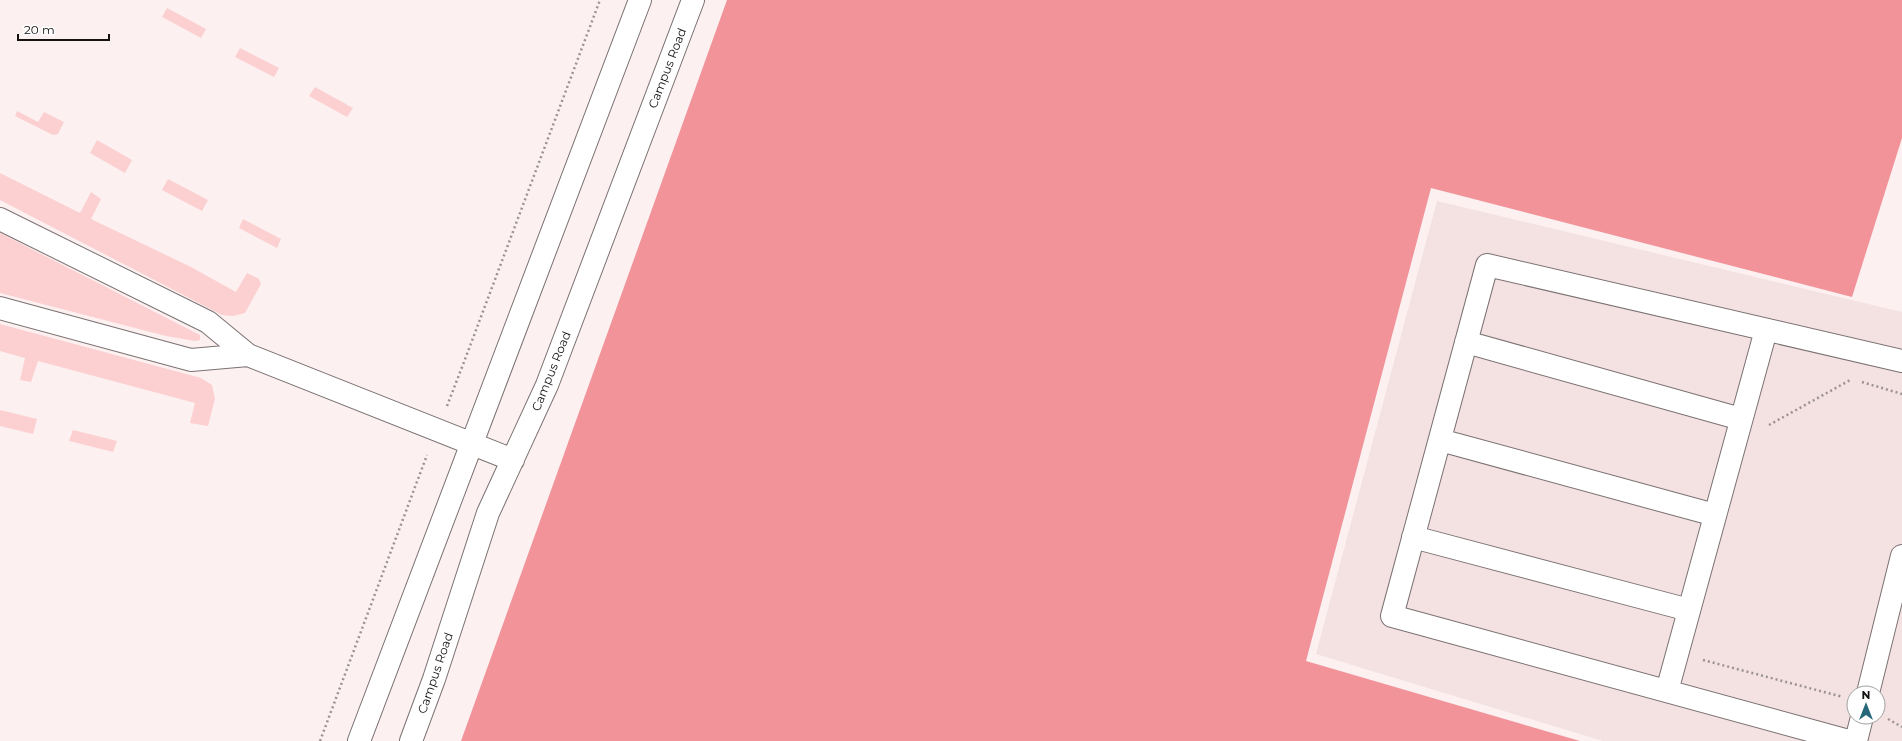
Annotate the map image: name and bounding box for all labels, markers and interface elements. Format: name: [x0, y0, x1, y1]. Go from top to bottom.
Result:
scale bar: [18, 16, 109, 42]
text: 20 m: [24, 22, 55, 37]
street label: Campus Road: [645, 26, 689, 110]
street label: Campus Road: [528, 329, 574, 413]
street label: Campus Road: [414, 630, 456, 716]
north arrow: [1846, 685, 1886, 725]
text: N: [1862, 688, 1870, 702]

